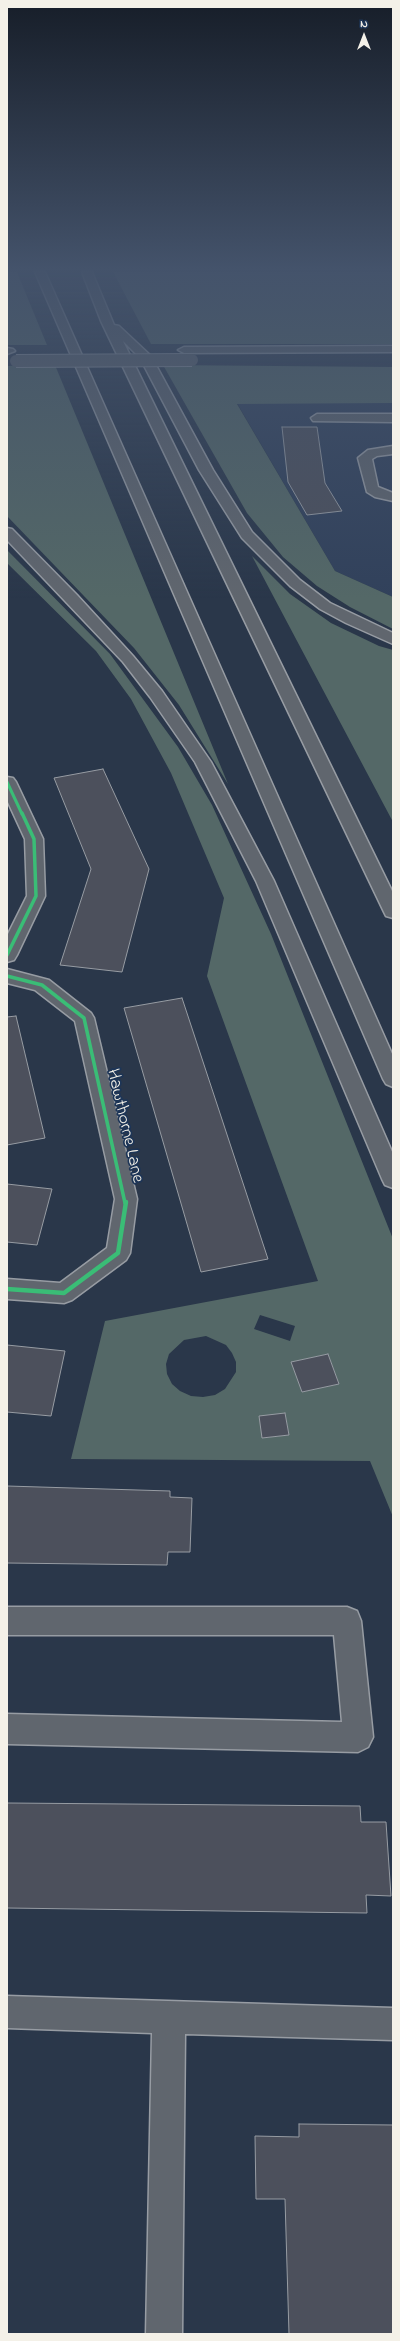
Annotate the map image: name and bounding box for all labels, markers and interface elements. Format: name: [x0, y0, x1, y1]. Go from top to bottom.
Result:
north arrow: [344, 16, 384, 56]
text: N: [360, 16, 368, 32]
street label: Hawthorne Lane: [100, 1067, 148, 1185]

